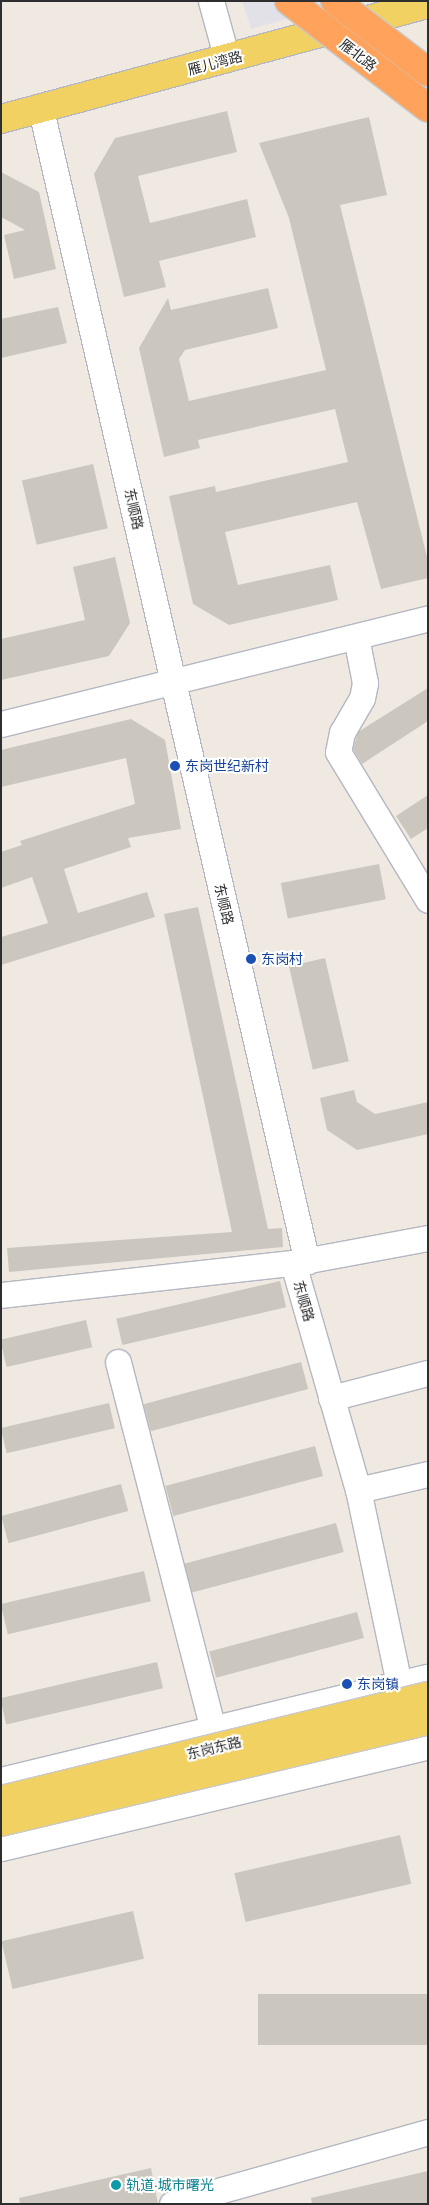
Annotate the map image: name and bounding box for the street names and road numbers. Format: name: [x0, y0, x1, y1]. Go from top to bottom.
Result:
street label: 雁北路: [336, 35, 380, 75]
street label: 雁儿湾路: [186, 48, 244, 78]
street label: 东顺路: [121, 487, 147, 531]
street label: 东顺路: [211, 882, 237, 926]
street label: 东顺路: [290, 1278, 318, 1324]
street label: 东岗东路: [185, 1733, 243, 1763]

